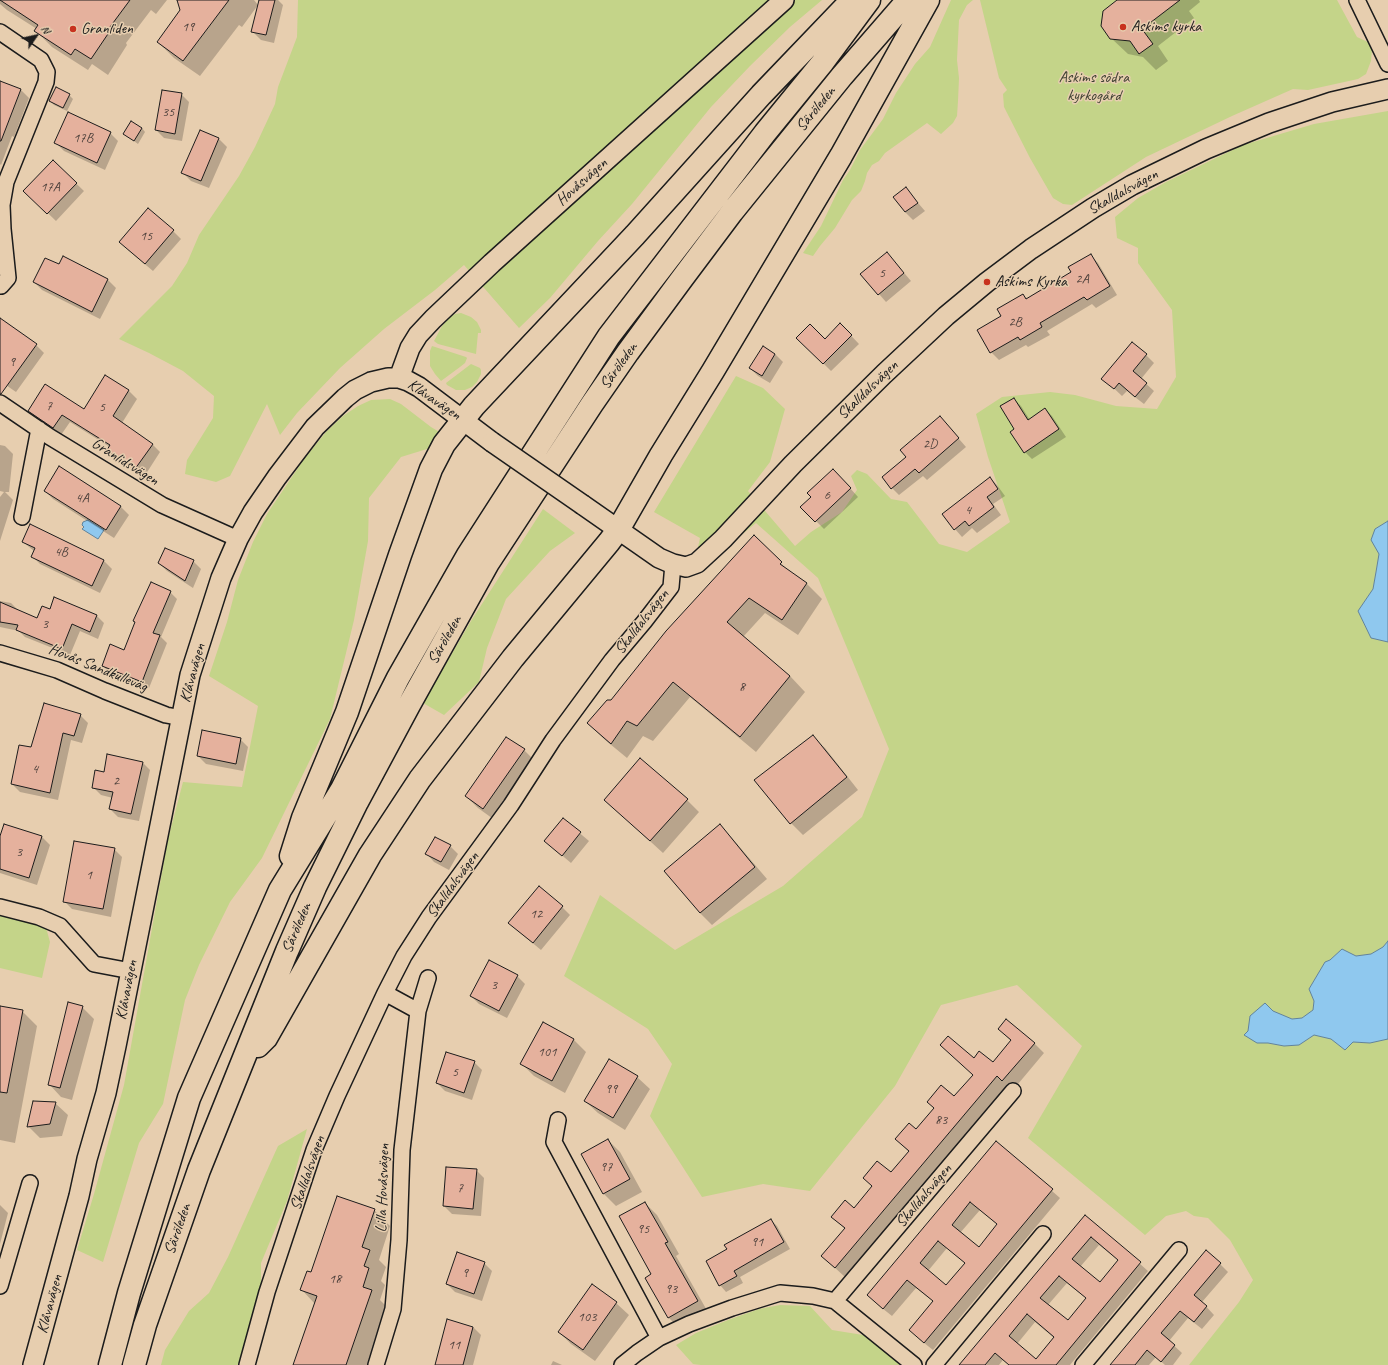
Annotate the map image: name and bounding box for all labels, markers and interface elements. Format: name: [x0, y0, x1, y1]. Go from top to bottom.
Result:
north arrow: [16, 16, 56, 56]
place label: Askims kyrka: [1131, 17, 1201, 37]
place label: Granliden: [81, 19, 133, 39]
house number: 19: [182, 19, 194, 35]
marker: Askims kyrka: [1118, 22, 1128, 32]
text: N: [38, 23, 54, 36]
marker: Granliden: [68, 24, 78, 34]
park label: Askims södra kyrkogård: [1059, 68, 1129, 106]
street label: Säröleden: [792, 82, 840, 136]
house number: 35: [162, 104, 174, 120]
house number: 17B: [73, 130, 93, 146]
street label: Hovåsvägen: [552, 154, 612, 210]
street label: Skalldalsvägen: [1084, 165, 1162, 219]
house number: 17A: [40, 179, 60, 195]
house number: 15: [140, 228, 152, 244]
house number: 5: [879, 265, 885, 281]
house number: 2A: [1075, 271, 1089, 287]
place label: Askims Kyrka: [995, 272, 1067, 292]
marker: Askims Kyrka: [982, 277, 992, 287]
house number: 2B: [1008, 314, 1022, 330]
street label: Säröleden: [596, 339, 642, 393]
house number: 9: [9, 354, 15, 370]
street label: Skalldalsvägen: [833, 356, 903, 424]
street label: Klåvavägen: [404, 375, 464, 425]
house number: 7: [46, 398, 52, 414]
house number: 5: [99, 399, 105, 415]
street label: Granlidsvägen: [88, 434, 162, 490]
house number: 2D: [923, 436, 937, 452]
house number: 6: [824, 487, 830, 503]
house number: 4A: [75, 490, 89, 506]
house number: 4: [965, 502, 971, 518]
house number: 4B: [54, 544, 68, 560]
street label: Skalldalsvägen: [611, 586, 673, 658]
street label: Säröleden: [424, 612, 466, 668]
house number: 3: [42, 616, 48, 632]
street label: Hovås Sandkulleväg: [46, 639, 150, 697]
street label: Klåvavägen: [176, 641, 210, 705]
house number: 8: [739, 679, 745, 695]
house number: 4: [32, 761, 38, 777]
house number: 2: [113, 773, 119, 789]
house number: 3: [16, 844, 22, 860]
street label: Skalldalsvägen: [422, 848, 484, 922]
house number: 1: [86, 867, 92, 883]
street label: Säröleden: [278, 900, 316, 956]
house number: 12: [530, 906, 542, 922]
street label: Klåvavägen: [112, 959, 142, 1021]
house number: 3: [491, 977, 497, 993]
house number: 101: [538, 1044, 556, 1060]
house number: 5: [452, 1064, 458, 1080]
house number: 99: [605, 1081, 617, 1097]
house number: 83: [935, 1112, 947, 1128]
street label: Skalldalsvägen: [286, 1133, 330, 1213]
street label: Lilla Hovåsvägen: [372, 1143, 394, 1233]
house number: 97: [600, 1159, 612, 1175]
street label: Skalldalsvägen: [892, 1160, 956, 1232]
house number: 7: [457, 1180, 463, 1196]
street label: Säröleden: [160, 1201, 196, 1257]
house number: 95: [637, 1221, 649, 1237]
house number: 91: [751, 1234, 763, 1250]
house number: 9: [462, 1265, 468, 1281]
house number: 18: [329, 1271, 341, 1287]
street label: Klåvavägen: [33, 1272, 67, 1336]
house number: 93: [665, 1281, 677, 1297]
house number: 103: [578, 1309, 596, 1325]
house number: 11: [448, 1337, 460, 1353]

